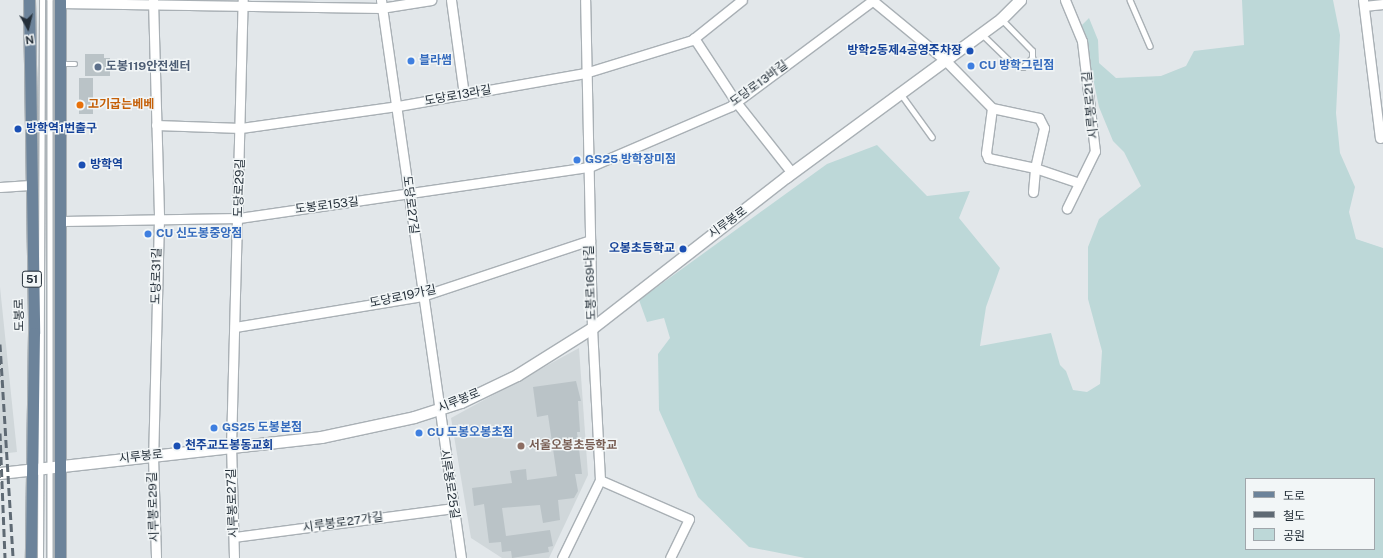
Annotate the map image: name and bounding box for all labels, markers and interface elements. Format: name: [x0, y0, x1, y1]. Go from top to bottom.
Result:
north arrow: [8, 8, 48, 48]
text: N: [25, 33, 35, 46]
place label: 방학2동제4공영주차장: [847, 44, 962, 58]
marker: 방학2동제4공영주차장: [965, 46, 975, 56]
place label: 블라썸: [419, 54, 452, 68]
marker: 블라썸: [406, 56, 416, 66]
street label: 도당로13바길: [727, 58, 791, 110]
place label: CU 방학그린점: [979, 59, 1054, 73]
place label: 도봉119안전센터: [106, 60, 190, 74]
marker: CU 방학그린점: [966, 61, 976, 71]
marker: 도봉119안전센터: [93, 62, 103, 72]
street label: 시루봉로21길: [1080, 71, 1102, 139]
street label: 도당로13라길: [423, 83, 493, 109]
place label: 고기굽는베베: [88, 98, 154, 112]
marker: 고기굽는베베: [75, 100, 85, 110]
place label: 방학역1번출구: [26, 122, 97, 136]
marker: 방학역1번출구: [13, 124, 23, 134]
place label: GS25 방학장미점: [585, 153, 676, 167]
marker: GS25 방학장미점: [572, 155, 582, 165]
place label: 방학역: [90, 158, 123, 172]
street label: 도당로29길: [232, 158, 248, 218]
marker: 방학역: [77, 160, 87, 170]
street label: 도당로27길: [399, 175, 421, 235]
street label: 도봉로153길: [294, 195, 360, 217]
street label: 시루봉로: [706, 204, 750, 242]
place label: CU 신도봉중앙점: [156, 227, 242, 241]
marker: CU 신도봉중앙점: [143, 229, 153, 239]
place label: 오봉초등학교: [609, 242, 675, 256]
marker: 오봉초등학교: [678, 244, 688, 254]
street label: 도봉로169나길: [582, 245, 600, 321]
street label: 도당로31길: [149, 248, 165, 304]
road number: 51: [21, 270, 43, 288]
street label: 도당로19가길: [368, 283, 438, 311]
street label: 도봉로: [13, 298, 27, 332]
street label: 시루봉로: [436, 386, 482, 416]
place label: GS25 도봉본점: [222, 421, 302, 435]
marker: GS25 도봉본점: [209, 423, 219, 433]
place label: CU 도봉오봉초점: [427, 426, 513, 440]
marker: CU 도봉오봉초점: [414, 428, 424, 438]
place label: 천주교도봉동교회: [185, 439, 273, 453]
place label: 서울오봉초등학교: [529, 439, 617, 453]
marker: 천주교도봉동교회: [172, 441, 182, 451]
marker: 서울오봉초등학교: [516, 441, 526, 451]
street label: 시루봉로: [118, 448, 164, 466]
street label: 시루봉로25길: [436, 448, 462, 520]
street label: 시루봉로27길: [225, 468, 241, 538]
street label: 시루봉로29길: [146, 472, 162, 542]
legend: [1245, 478, 1375, 550]
text: 도로: [1283, 489, 1305, 503]
text: 철도: [1283, 509, 1305, 523]
street label: 시루봉로27가길: [302, 510, 384, 536]
text: 공원: [1283, 529, 1305, 543]

